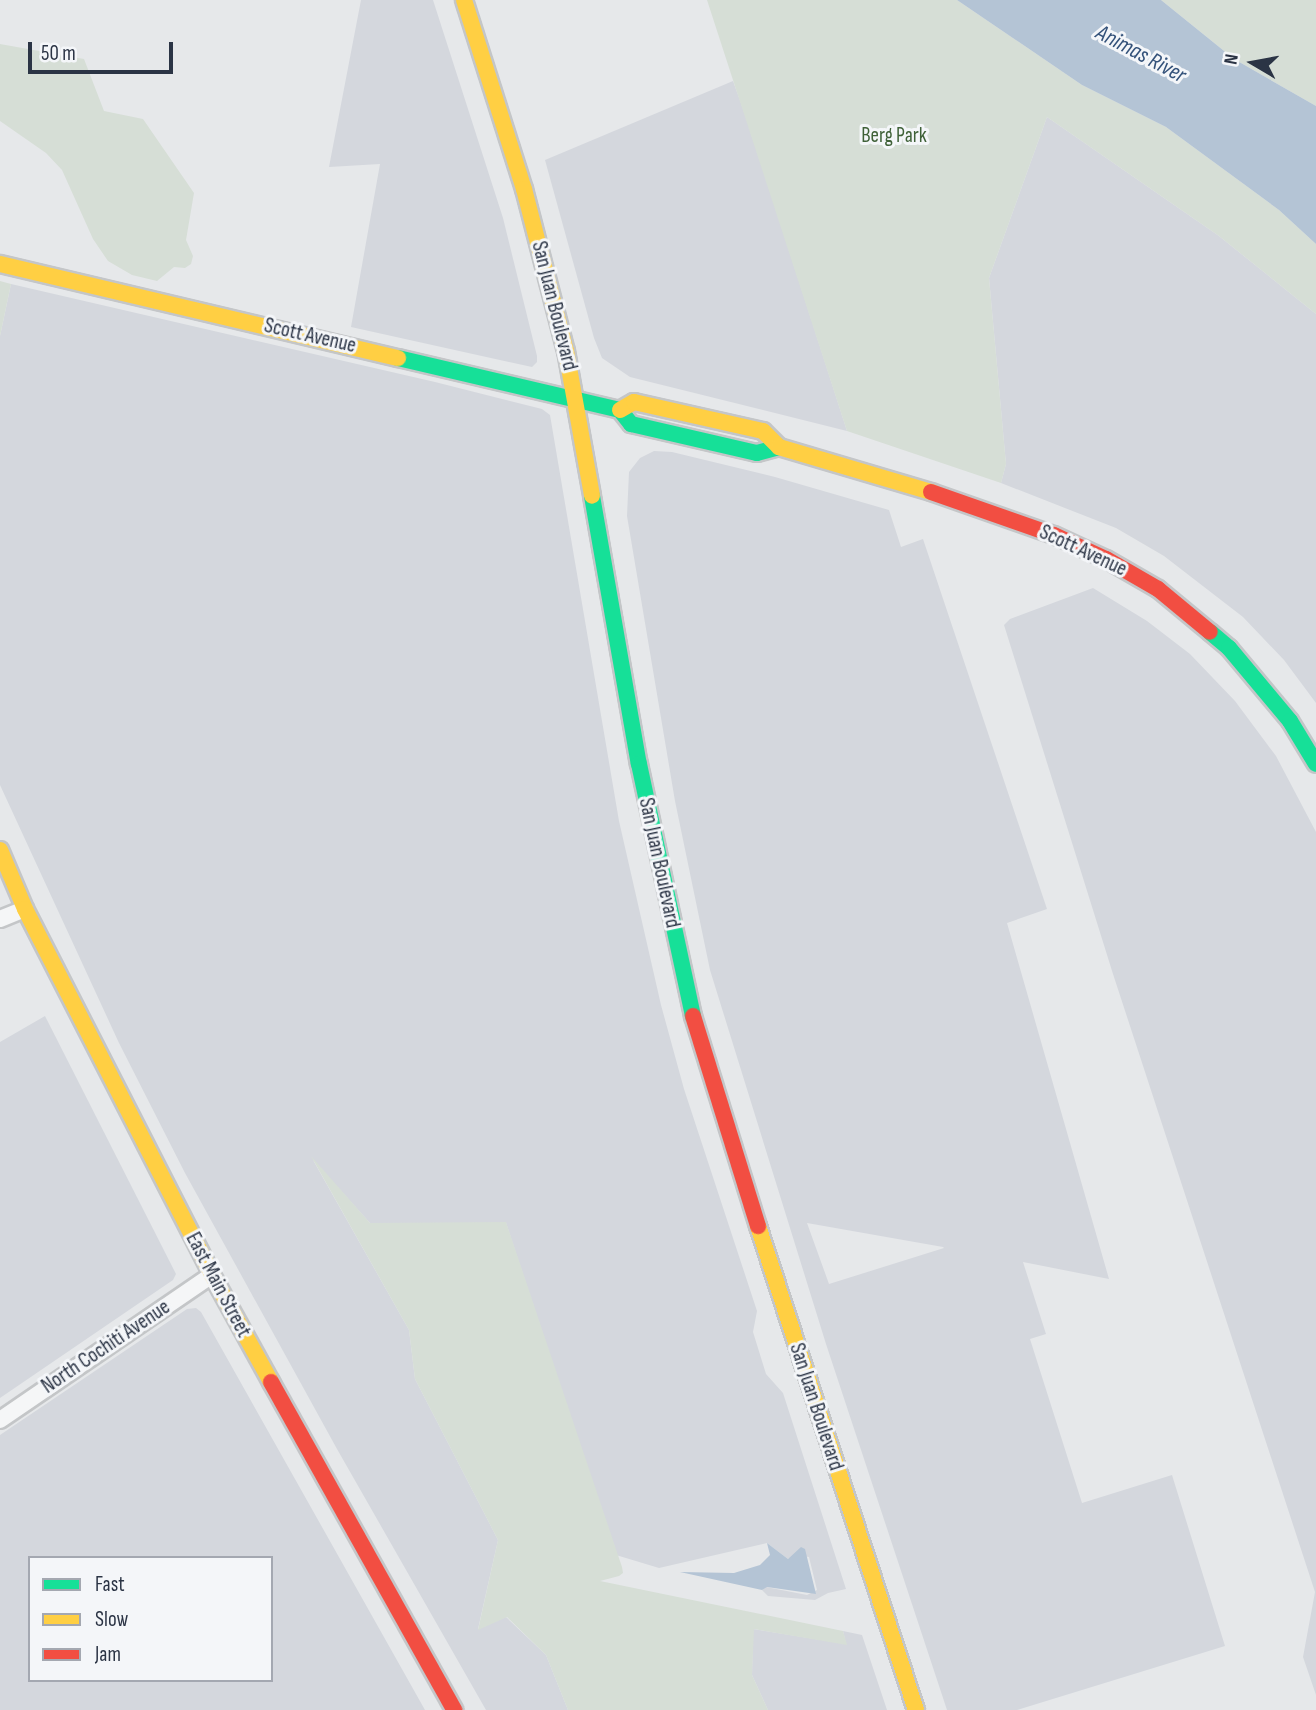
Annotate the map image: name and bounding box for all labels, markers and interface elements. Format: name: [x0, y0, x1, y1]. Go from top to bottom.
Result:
water label: Animas River: [1091, 19, 1191, 89]
scale bar: [32, 28, 177, 72]
north arrow: [1218, 28, 1288, 98]
text: 50 m: [41, 41, 76, 66]
text: N: [1220, 52, 1244, 66]
park label: Berg Park: [861, 123, 927, 149]
street label: San Juan Boulevard: [526, 239, 582, 373]
street label: Scott Avenue: [262, 313, 358, 359]
street label: Scott Avenue: [1035, 520, 1131, 582]
street label: San Juan Boulevard: [633, 796, 685, 930]
street label: East Main Street: [180, 1228, 256, 1342]
street label: North Cochiti Avenue: [37, 1295, 175, 1399]
street label: San Juan Boulevard: [784, 1340, 848, 1474]
legend: [28, 1556, 273, 1682]
text: Fast: [95, 1572, 125, 1597]
text: Slow: [95, 1607, 128, 1632]
text: Jam: [95, 1642, 121, 1667]

